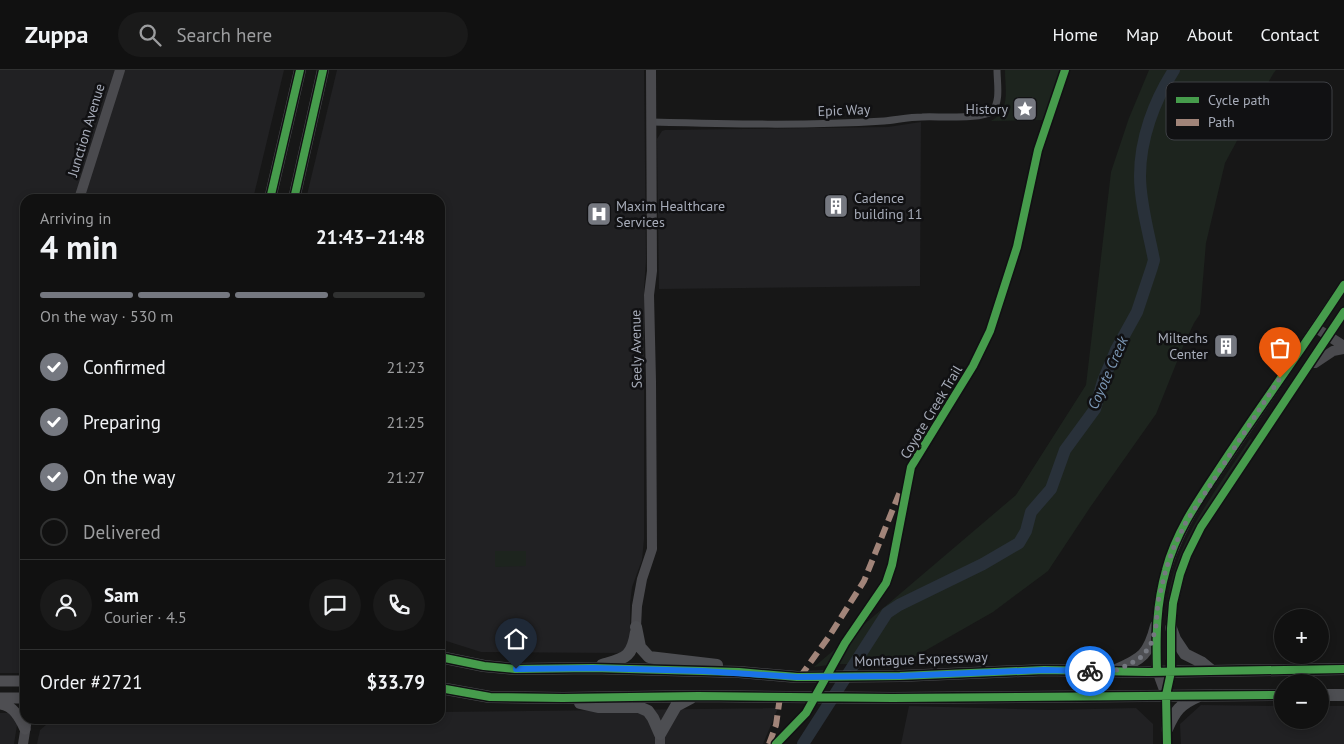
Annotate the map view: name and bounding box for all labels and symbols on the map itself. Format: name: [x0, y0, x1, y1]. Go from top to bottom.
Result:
street label: Junction Avenue: [63, 81, 109, 180]
legend: [1166, 82, 1332, 140]
text: Cycle path: [1208, 91, 1270, 109]
place icon: History: [1012, 96, 1038, 122]
street label: Epic Way: [817, 100, 871, 120]
place label: History: [966, 100, 1008, 118]
text: Path: [1208, 113, 1235, 131]
place label: Cadence building 11: [854, 189, 922, 223]
building icon: Cadence building 11: [823, 193, 849, 219]
place label: Maxim Healthcare Services: [616, 197, 725, 231]
hospital icon: Maxim Healthcare Services: [586, 201, 612, 227]
street label: Seely Avenue: [626, 310, 646, 388]
pin: [1259, 327, 1301, 378]
place label: Miltechs Center: [1158, 329, 1208, 363]
water label: Coyote Creek: [1083, 332, 1132, 412]
building icon: Miltechs Center: [1213, 333, 1239, 359]
street label: Coyote Creek Trail: [896, 362, 966, 462]
pin: [495, 618, 537, 669]
courier: [1065, 646, 1115, 696]
street label: Montague Expressway: [854, 648, 989, 670]

